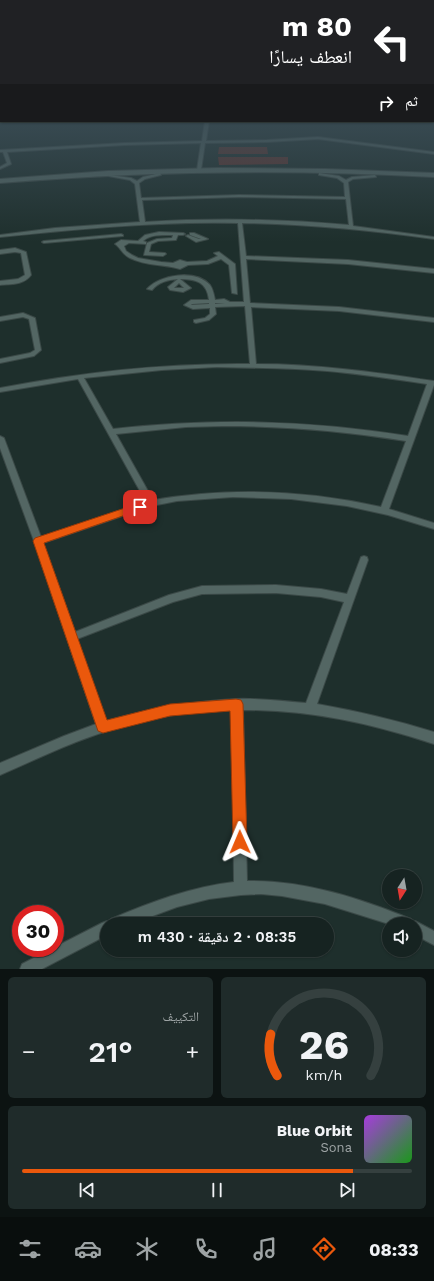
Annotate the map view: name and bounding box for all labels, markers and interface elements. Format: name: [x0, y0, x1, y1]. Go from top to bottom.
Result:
text: 80 m: [282, 10, 352, 43]
icon: left: [366, 16, 418, 68]
text: انعطف يسارًا: [269, 46, 352, 67]
icon: right: [375, 92, 397, 114]
text: ثم: [405, 92, 418, 110]
pin: [123, 490, 157, 524]
icon: arrive: [129, 496, 151, 518]
position arrow: [219, 821, 261, 863]
north arrow: [382, 869, 422, 909]
map controls: [382, 869, 422, 957]
speed limit sign: 30: [12, 905, 64, 957]
button: sound: [382, 917, 422, 957]
text: 08:35 · 2 دقيقة · 430 m: [138, 928, 296, 946]
text: التكييف: [163, 1009, 199, 1024]
text: 26: [298, 1019, 349, 1068]
text: 21°: [88, 1034, 133, 1069]
text: −: [22, 1039, 35, 1064]
text: +: [186, 1039, 199, 1064]
text: km/h: [305, 1066, 342, 1082]
text: Blue Orbit: [277, 1122, 352, 1140]
text: Sona: [320, 1140, 352, 1155]
icon: previous: [76, 1179, 98, 1201]
icon: pause: [206, 1179, 228, 1201]
icon: next: [336, 1179, 358, 1201]
icon: filters: [16, 1235, 44, 1263]
icon: car: [74, 1235, 102, 1263]
icon: climate: [133, 1235, 161, 1263]
icon: phone: [192, 1235, 220, 1263]
icon: music: [251, 1235, 279, 1263]
icon: directions: [310, 1235, 338, 1263]
text: 08:33: [369, 1239, 419, 1260]

